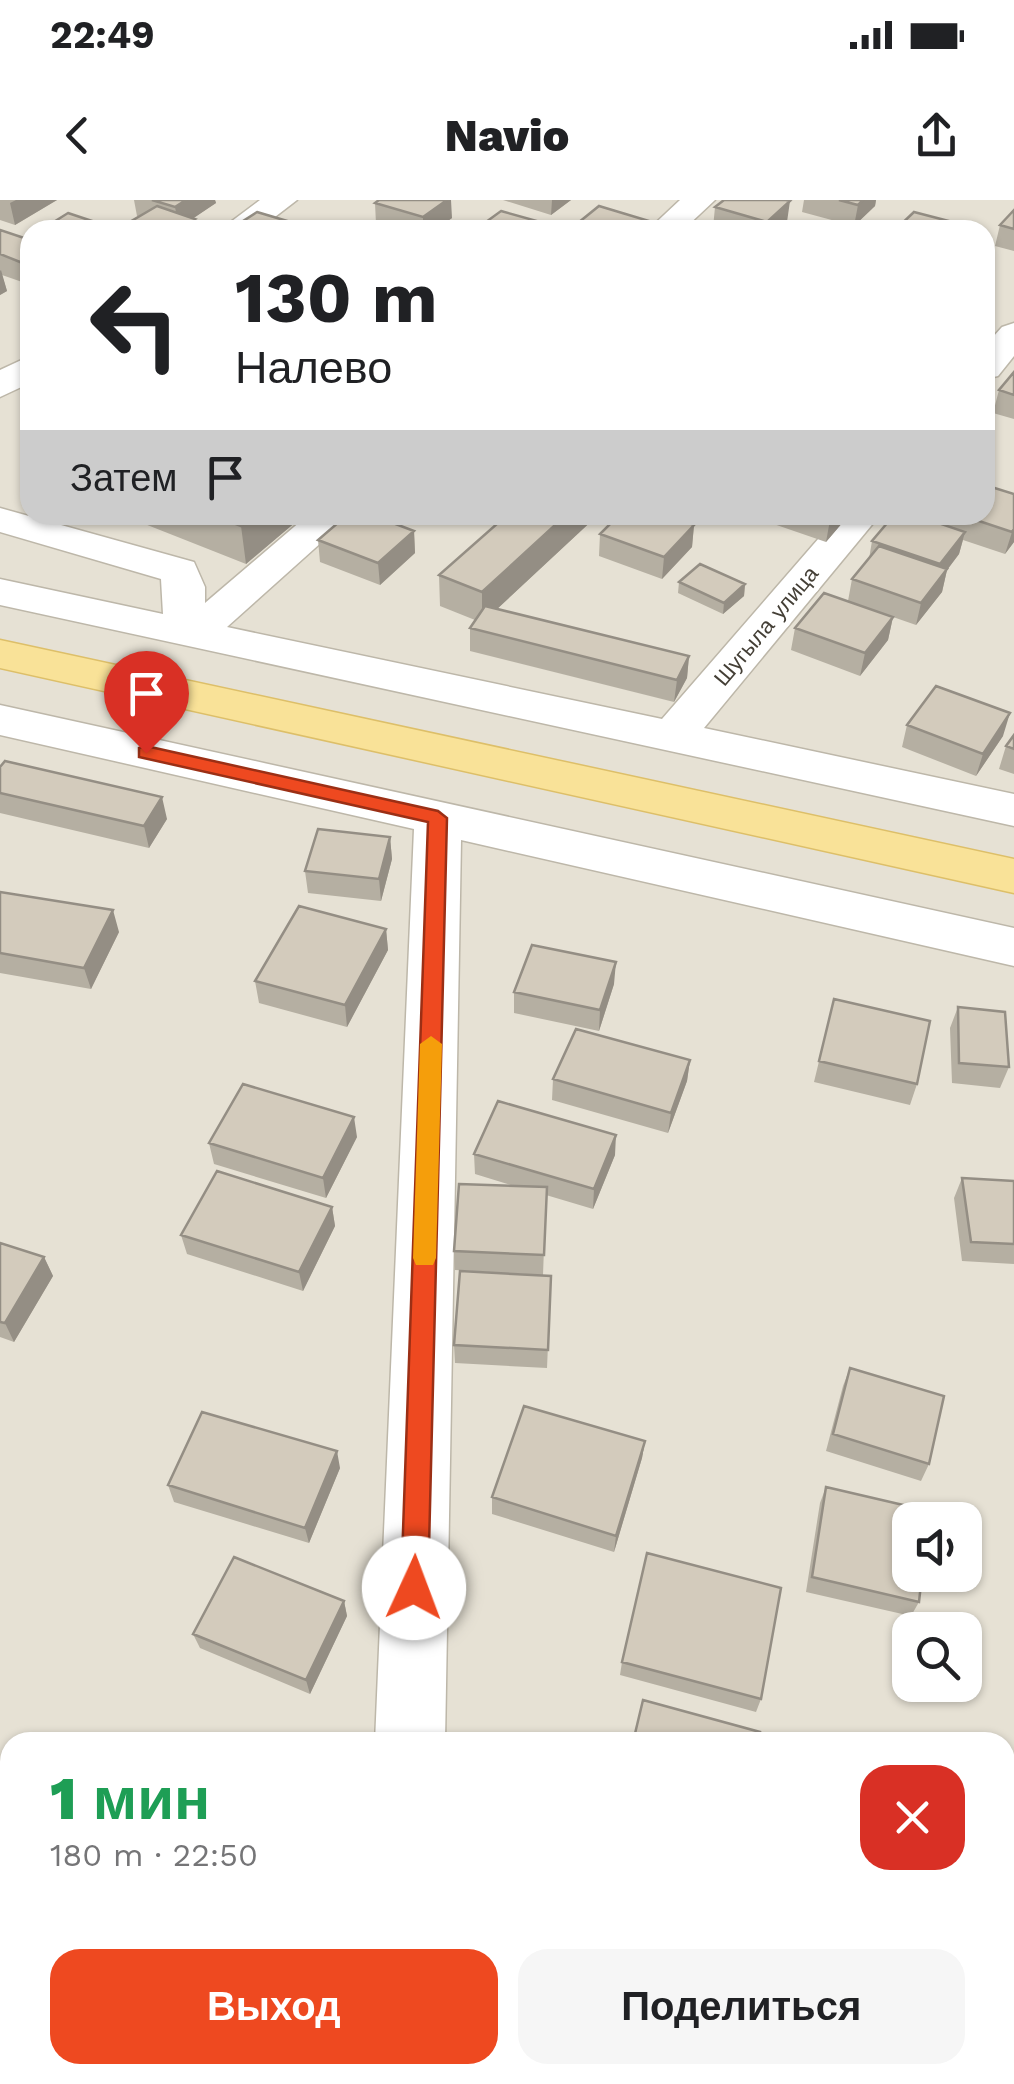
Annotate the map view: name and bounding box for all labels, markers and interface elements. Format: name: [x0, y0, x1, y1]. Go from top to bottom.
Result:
text: 22:49: [50, 13, 155, 57]
icon: back: [50, 108, 105, 163]
icon: share: [909, 108, 964, 163]
text: Navio: [445, 109, 569, 162]
text: 130 m: [235, 257, 438, 339]
icon: left: [70, 260, 200, 390]
text: Налево: [235, 341, 392, 394]
icon: arrive: [198, 450, 253, 505]
text: Затем: [70, 456, 178, 500]
street label: Шугыла улица: [709, 561, 824, 691]
pin: [104, 651, 189, 754]
icon: arrive: [119, 666, 174, 721]
map controls: [892, 1502, 982, 1702]
button: sound: [892, 1502, 982, 1592]
position arrow: [362, 1536, 466, 1640]
button: search: [892, 1612, 982, 1702]
text: 1 мин: [50, 1763, 210, 1834]
button: close: [860, 1765, 965, 1870]
text: 180 m · 22:50: [50, 1836, 258, 1874]
button: Выход: [50, 1949, 498, 2064]
button: Поделиться: [518, 1949, 965, 2064]

